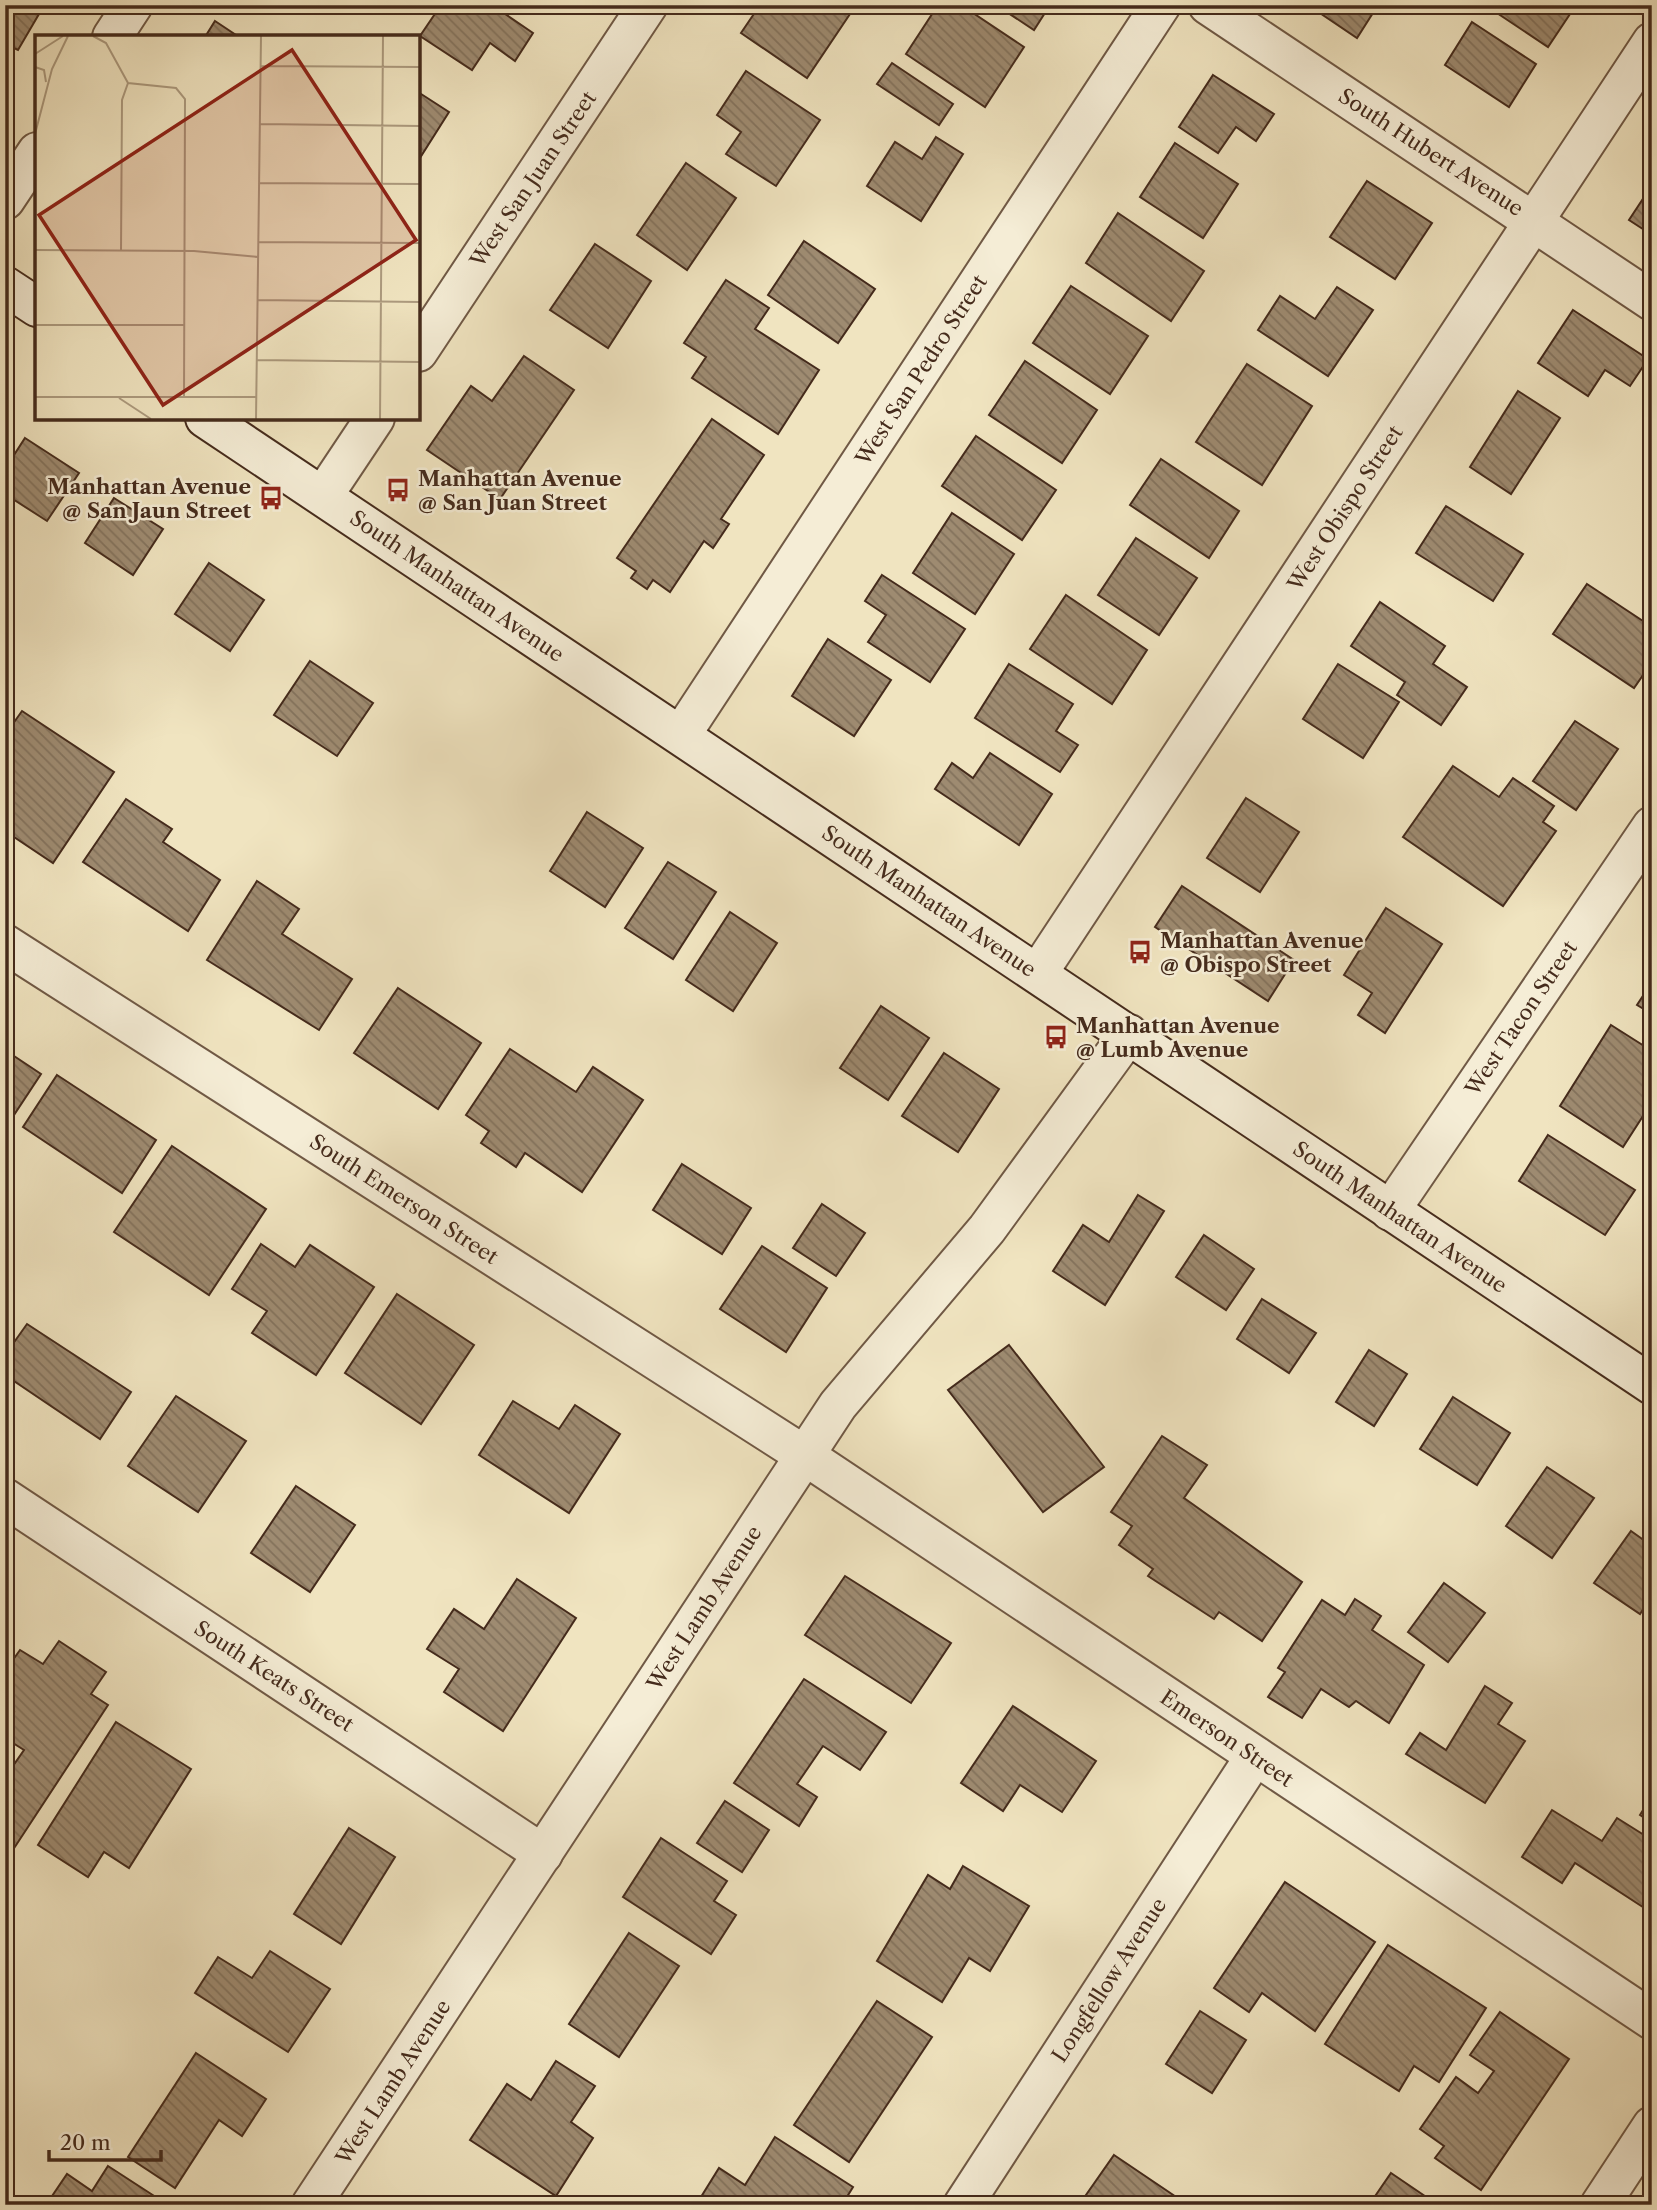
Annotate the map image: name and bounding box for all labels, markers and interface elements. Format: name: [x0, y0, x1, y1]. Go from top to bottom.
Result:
inset map: [35, 35, 420, 420]
street label: South Hubert Avenue: [1334, 83, 1528, 221]
street label: West San Juan Street: [464, 86, 602, 273]
street label: West San Pedro Street: [850, 270, 992, 471]
street label: West Obispo Street: [1282, 420, 1408, 596]
place label: Manhattan Avenue @ San Juan Street: [418, 466, 622, 515]
place label: Manhattan Avenue @ San Jaun Street: [47, 474, 252, 523]
bus stop icon: Manhattan Avenue @ San Juan Street: [384, 476, 412, 504]
bus stop icon: Manhattan Avenue @ San Jaun Street: [257, 484, 285, 512]
street label: South Manhattan Avenue: [345, 505, 569, 667]
street label: South Manhattan Avenue: [817, 820, 1041, 982]
place label: Manhattan Avenue @ Obispo Street: [1160, 928, 1364, 977]
street label: West Tacon Street: [1459, 935, 1582, 1101]
bus stop icon: Manhattan Avenue @ Obispo Street: [1126, 938, 1154, 966]
place label: Manhattan Avenue @ Lumb Avenue: [1076, 1013, 1280, 1062]
bus stop icon: Manhattan Avenue @ Lumb Avenue: [1042, 1023, 1070, 1051]
street label: South Emerson Street: [305, 1129, 503, 1270]
street label: South Manhattan Avenue: [1288, 1136, 1512, 1298]
street label: West Lamb Avenue: [641, 1521, 767, 1696]
street label: South Keats Street: [190, 1615, 359, 1737]
street label: Emerson Street: [1156, 1684, 1299, 1792]
street label: Longfellow Avenue: [1047, 1893, 1171, 2067]
street label: West Lamb Avenue: [330, 1995, 456, 2170]
scale bar: [49, 2119, 161, 2163]
text: 20 m: [60, 2130, 111, 2155]

